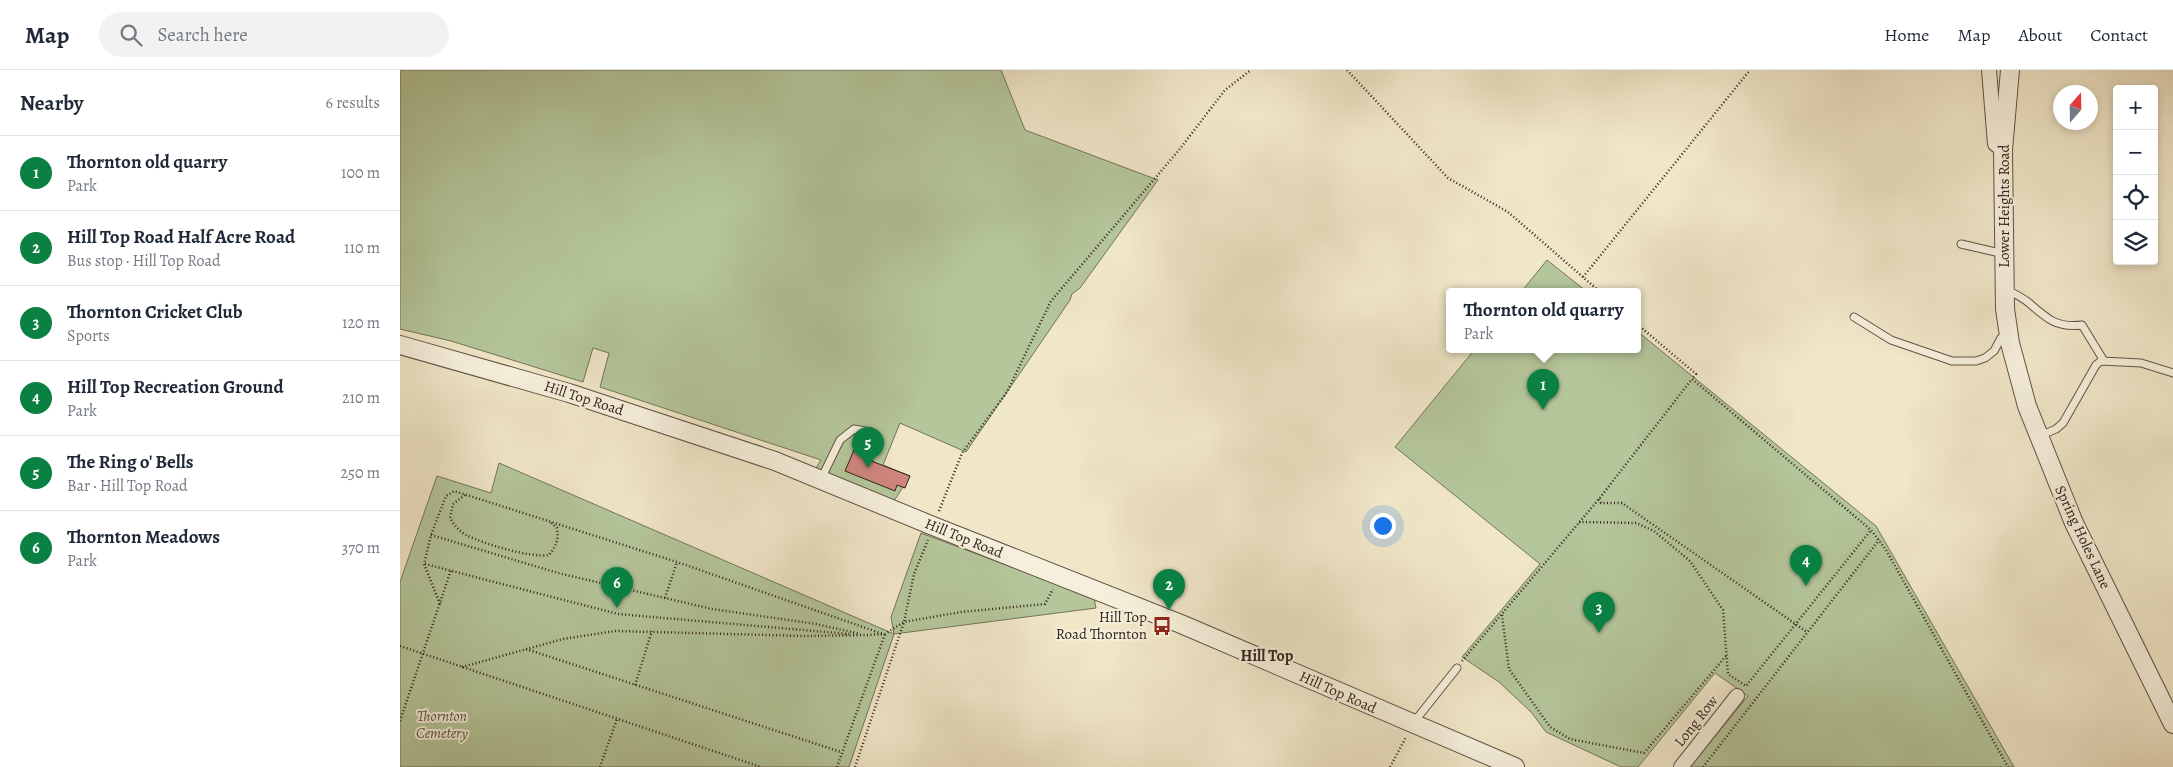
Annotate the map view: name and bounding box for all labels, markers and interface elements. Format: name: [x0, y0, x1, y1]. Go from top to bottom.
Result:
search box: [99, 12, 449, 57]
text: Map: [25, 19, 69, 51]
icon: search: [117, 21, 145, 49]
text: Search here: [157, 22, 248, 48]
text: Home: [1884, 23, 1929, 47]
text: Map: [1957, 23, 1990, 47]
text: About: [2018, 23, 2062, 47]
text: Contact: [2090, 23, 2148, 47]
north arrow: [2053, 85, 2098, 130]
map controls: [2113, 85, 2158, 265]
button: +: [2113, 85, 2158, 130]
text: Nearby: [20, 89, 83, 117]
text: 6 results: [326, 92, 380, 114]
button: −: [2113, 130, 2158, 175]
street label: Lower Heights Road: [1994, 143, 2014, 268]
text: Thornton old quarry: [67, 149, 227, 175]
text: 1: [33, 162, 39, 184]
text: 100 m: [341, 162, 380, 184]
text: Park: [67, 175, 97, 197]
button: locate: [2113, 175, 2158, 220]
button: layers: [2113, 220, 2158, 265]
text: Hill Top Road Half Acre Road: [67, 224, 295, 250]
text: 2: [32, 237, 40, 259]
text: 110 m: [344, 237, 380, 259]
text: Bus stop · Hill Top Road: [67, 250, 221, 272]
popup: [1446, 288, 1641, 353]
text: Thornton old quarry: [1463, 297, 1624, 323]
text: Thornton Cricket Club: [67, 299, 243, 325]
text: 3: [33, 312, 39, 334]
text: 120 m: [342, 312, 380, 334]
text: Park: [1463, 323, 1493, 345]
text: Sports: [67, 325, 110, 347]
pin: 1: [1527, 369, 1559, 410]
text: Hill Top Recreation Ground: [67, 374, 284, 400]
street label: Hill Top Road: [542, 376, 627, 421]
text: 4: [32, 387, 40, 409]
text: 210 m: [342, 387, 380, 409]
text: Park: [67, 400, 97, 422]
pin: 5: [852, 427, 884, 468]
text: The Ring o' Bells: [67, 449, 193, 475]
text: 5: [33, 462, 39, 484]
text: 250 m: [341, 462, 380, 484]
text: Bar · Hill Top Road: [67, 475, 188, 497]
street label: Spring Holes Lane: [2050, 482, 2116, 592]
street label: Hill Top Road: [922, 513, 1007, 563]
your location: [1370, 513, 1396, 539]
text: Thornton Meadows: [67, 524, 220, 550]
text: 6: [32, 537, 40, 559]
text: 370 m: [342, 537, 380, 559]
pin: 4: [1790, 545, 1822, 586]
text: Park: [67, 550, 97, 572]
pin: 6: [601, 567, 633, 608]
pin: 2: [1153, 569, 1185, 610]
pin: 3: [1583, 592, 1615, 633]
place label: Hill Top Road Thornton: [1056, 607, 1147, 644]
bus stop icon: Hill Top Road Thornton: [1151, 615, 1173, 637]
district label: Hill Top: [1241, 645, 1294, 667]
street label: Hill Top Road: [1296, 666, 1381, 718]
street label: Long Row: [1670, 691, 1723, 751]
park label: Thornton Cemetery: [416, 706, 468, 743]

